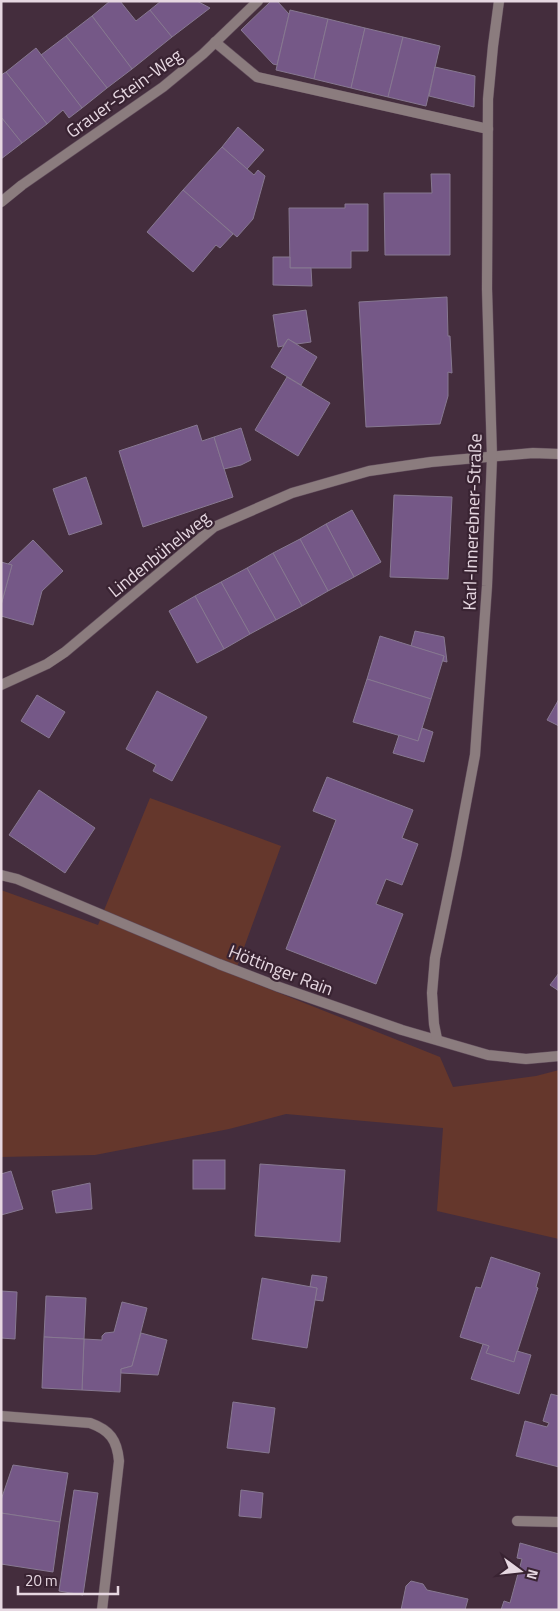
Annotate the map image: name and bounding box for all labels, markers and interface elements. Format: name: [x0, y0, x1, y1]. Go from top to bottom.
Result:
street label: Grauer-Stein-Weg: [60, 42, 188, 144]
street label: Karl-Innerebner-Straße: [455, 433, 489, 611]
street label: Lindenbühelweg: [102, 504, 216, 604]
street label: Höttinger Rain: [225, 938, 337, 1002]
north arrow: [495, 1546, 545, 1596]
scale bar: [18, 1564, 118, 1596]
text: N: [522, 1567, 544, 1582]
text: 20 m: [25, 1569, 58, 1592]

